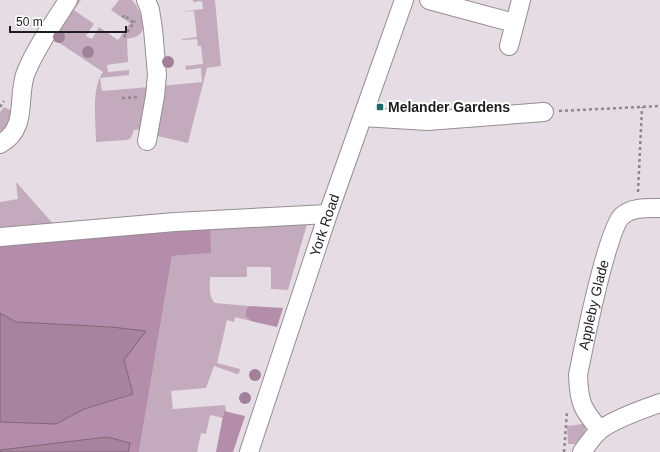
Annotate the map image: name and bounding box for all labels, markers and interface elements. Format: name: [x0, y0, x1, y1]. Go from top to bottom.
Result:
scale bar: [10, 8, 126, 34]
text: 50 m: [16, 15, 43, 29]
place label: Melander Gardens: [388, 99, 510, 115]
marker: Melander Gardens: [375, 102, 385, 112]
street label: York Road: [306, 192, 342, 259]
street label: Appleby Glade: [575, 258, 612, 351]

